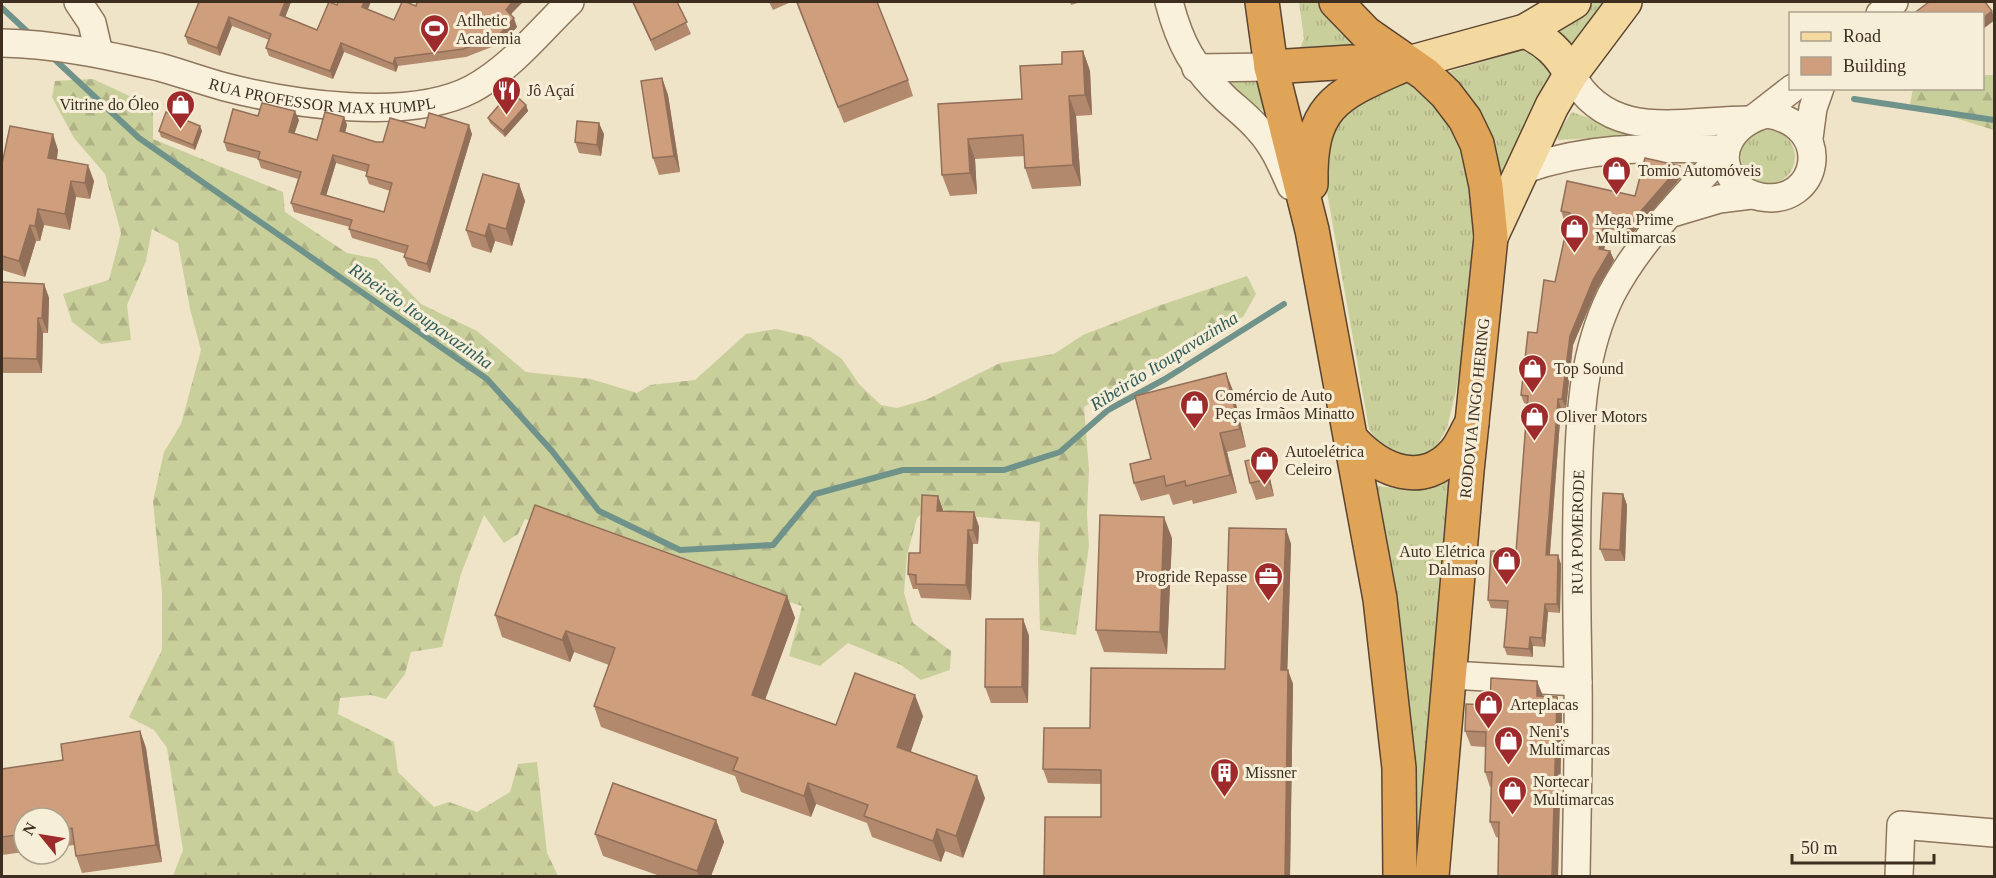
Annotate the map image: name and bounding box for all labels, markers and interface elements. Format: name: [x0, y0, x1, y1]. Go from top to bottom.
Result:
place label: Atlhetic Academia: [456, 12, 521, 47]
legend: [1789, 12, 1984, 90]
sports icon: Atlhetic Academia: [419, 13, 451, 55]
text: Road: [1843, 26, 1881, 46]
text: Building: [1843, 56, 1906, 76]
restaurant icon: Jô Açaí: [490, 74, 522, 116]
street label: RUA PROFESSOR MAX HUMPL: [207, 75, 437, 116]
place label: Jô Açaí: [527, 82, 575, 100]
shop icon: Vitrine do Óleo: [164, 88, 196, 130]
place label: Vitrine do Óleo: [60, 95, 159, 113]
shop icon: Tomio Automóveis: [1601, 154, 1633, 196]
place label: Tomio Automóveis: [1638, 162, 1761, 179]
place label: Mega Prime Multimarcas: [1595, 211, 1676, 246]
shop icon: Mega Prime Multimarcas: [1558, 212, 1590, 254]
water label: Ribeirão Itoupavazinha: [345, 258, 497, 373]
water label: Ribeirão Itoupavazinha: [1086, 307, 1242, 415]
street label: RODOVIA INGO HERING: [1457, 317, 1492, 499]
shop icon: Top Sound: [1517, 352, 1549, 394]
place label: Top Sound: [1554, 360, 1624, 378]
place label: Comércio de Auto Peças Irmãos Minatto: [1215, 387, 1355, 423]
shop icon: Comércio de Auto Peças Irmãos Minatto: [1178, 388, 1210, 430]
shop icon: Oliver Motors: [1519, 400, 1551, 442]
place label: Oliver Motors: [1556, 408, 1647, 425]
place label: Autoelétrica Celeiro: [1285, 443, 1364, 478]
shop icon: Autoelétrica Celeiro: [1248, 444, 1280, 486]
street label: RUA POMERODE: [1568, 469, 1587, 595]
place label: Auto Elétrica Dalmaso: [1399, 543, 1485, 578]
shop icon: Auto Elétrica Dalmaso: [1490, 544, 1522, 586]
office icon: Progride Repasse: [1252, 560, 1284, 602]
place label: Progride Repasse: [1135, 568, 1247, 586]
shop icon: Arteplacas: [1473, 688, 1505, 730]
place label: Arteplacas: [1510, 696, 1578, 714]
place label: Neni's Multimarcas: [1529, 723, 1610, 758]
shop icon: Neni's Multimarcas: [1492, 724, 1524, 766]
building icon: Missner: [1208, 756, 1240, 798]
place label: Missner: [1245, 764, 1297, 781]
place label: Nortecar Multimarcas: [1533, 773, 1614, 808]
shop icon: Nortecar Multimarcas: [1496, 774, 1528, 816]
north arrow: [12, 806, 72, 866]
text: N: [19, 819, 40, 838]
scale bar: [1792, 827, 1934, 865]
text: 50 m: [1801, 838, 1838, 858]

